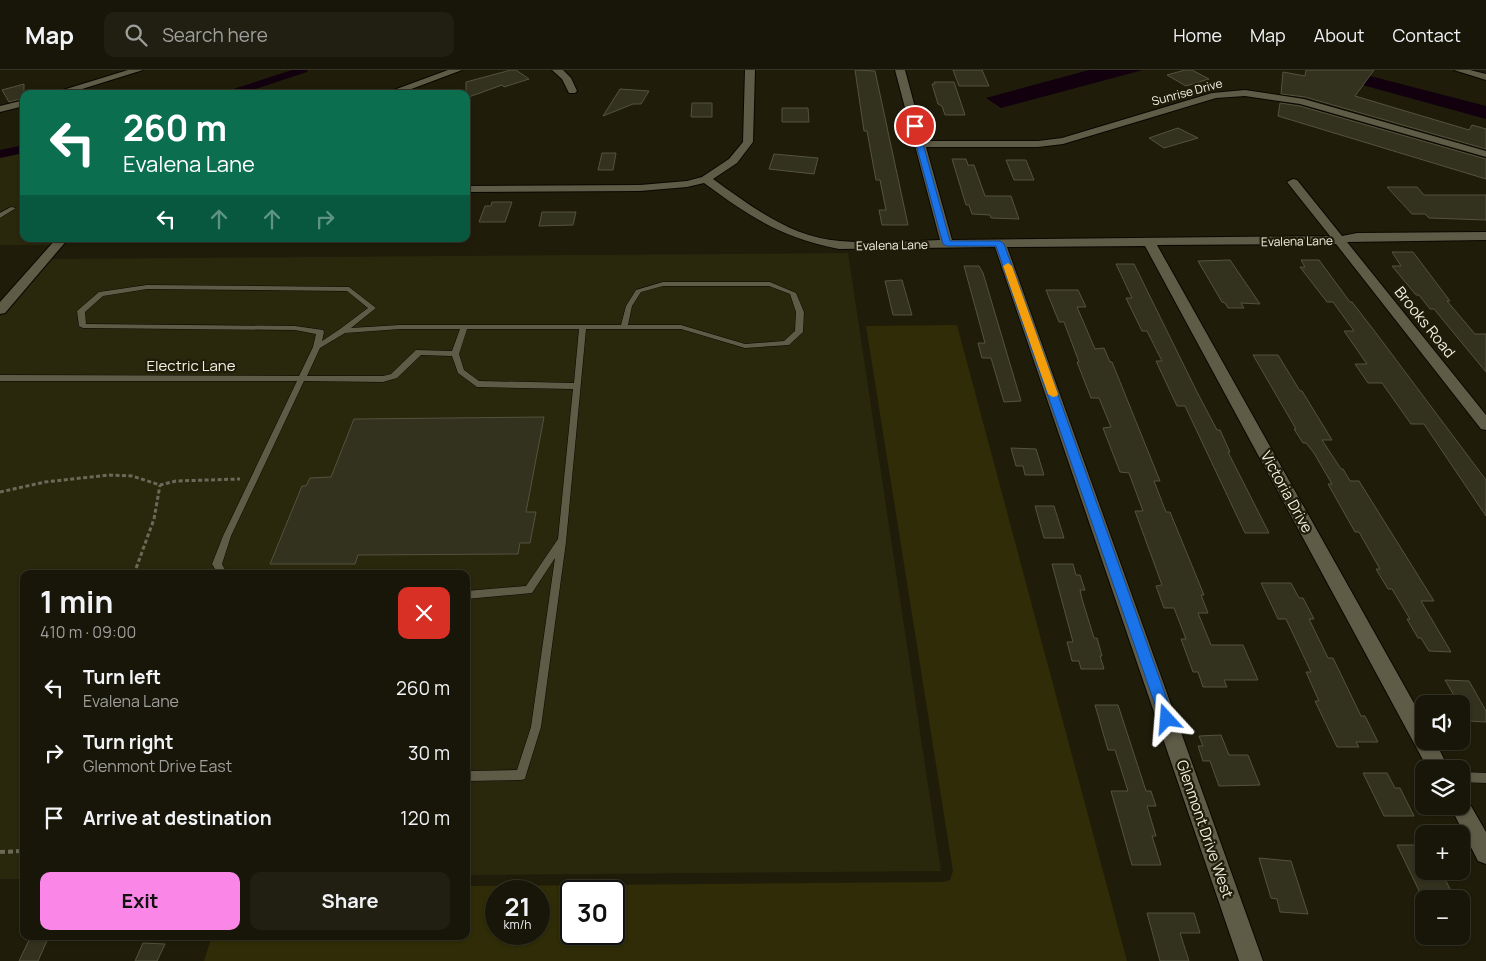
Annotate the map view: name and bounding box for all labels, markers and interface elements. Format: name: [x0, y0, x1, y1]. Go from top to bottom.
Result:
search box: [104, 12, 454, 57]
text: Map: [25, 18, 74, 51]
icon: search: [122, 21, 150, 49]
text: Search here: [162, 22, 268, 48]
text: Home: [1173, 23, 1222, 47]
text: Map: [1250, 23, 1286, 47]
text: About: [1314, 23, 1364, 47]
text: Contact: [1392, 23, 1461, 47]
street label: Sunrise Drive: [1150, 74, 1224, 110]
text: 260 m: [123, 104, 227, 152]
pin: [894, 105, 936, 147]
icon: left: [40, 110, 105, 175]
icon: arrive: [901, 112, 929, 140]
text: Evalena Lane: [123, 149, 255, 179]
icon: left: [152, 205, 180, 233]
icon: ahead: [205, 205, 233, 233]
icon: ahead: [258, 205, 286, 233]
icon: right: [311, 205, 339, 233]
street label: Evalena Lane: [1261, 232, 1333, 250]
street label: Evalena Lane: [856, 236, 928, 254]
street label: Brooks Road: [1390, 282, 1460, 362]
street label: Electric Lane: [147, 355, 236, 376]
street label: Victoria Drive: [1256, 447, 1318, 537]
text: 1 min: [40, 581, 113, 622]
button: close: [398, 587, 450, 639]
text: 410 m · 09:00: [40, 621, 136, 643]
text: Turn left: [83, 664, 161, 690]
icon: left: [40, 674, 68, 702]
text: 260 m: [396, 675, 450, 701]
text: Evalena Lane: [83, 690, 179, 712]
position arrow: [1140, 692, 1192, 744]
map controls: [1415, 695, 1470, 945]
button: sound: [1415, 695, 1470, 750]
text: Turn right: [83, 729, 173, 755]
icon: right: [40, 739, 68, 767]
text: 30 m: [408, 740, 450, 766]
text: Glenmont Drive East: [83, 755, 232, 777]
street label: Glenmont Drive West: [1171, 757, 1239, 901]
button: layers: [1415, 760, 1470, 815]
icon: arrive: [40, 804, 68, 832]
text: Arrive at destination: [83, 805, 272, 831]
text: 120 m: [400, 805, 450, 831]
button: +: [1415, 825, 1470, 880]
button: Exit: [40, 872, 240, 930]
button: Share: [250, 872, 450, 930]
speed limit sign: 30: [560, 880, 625, 945]
text: 21: [505, 889, 530, 924]
button: −: [1415, 890, 1470, 945]
text: km/h: [504, 916, 531, 933]

